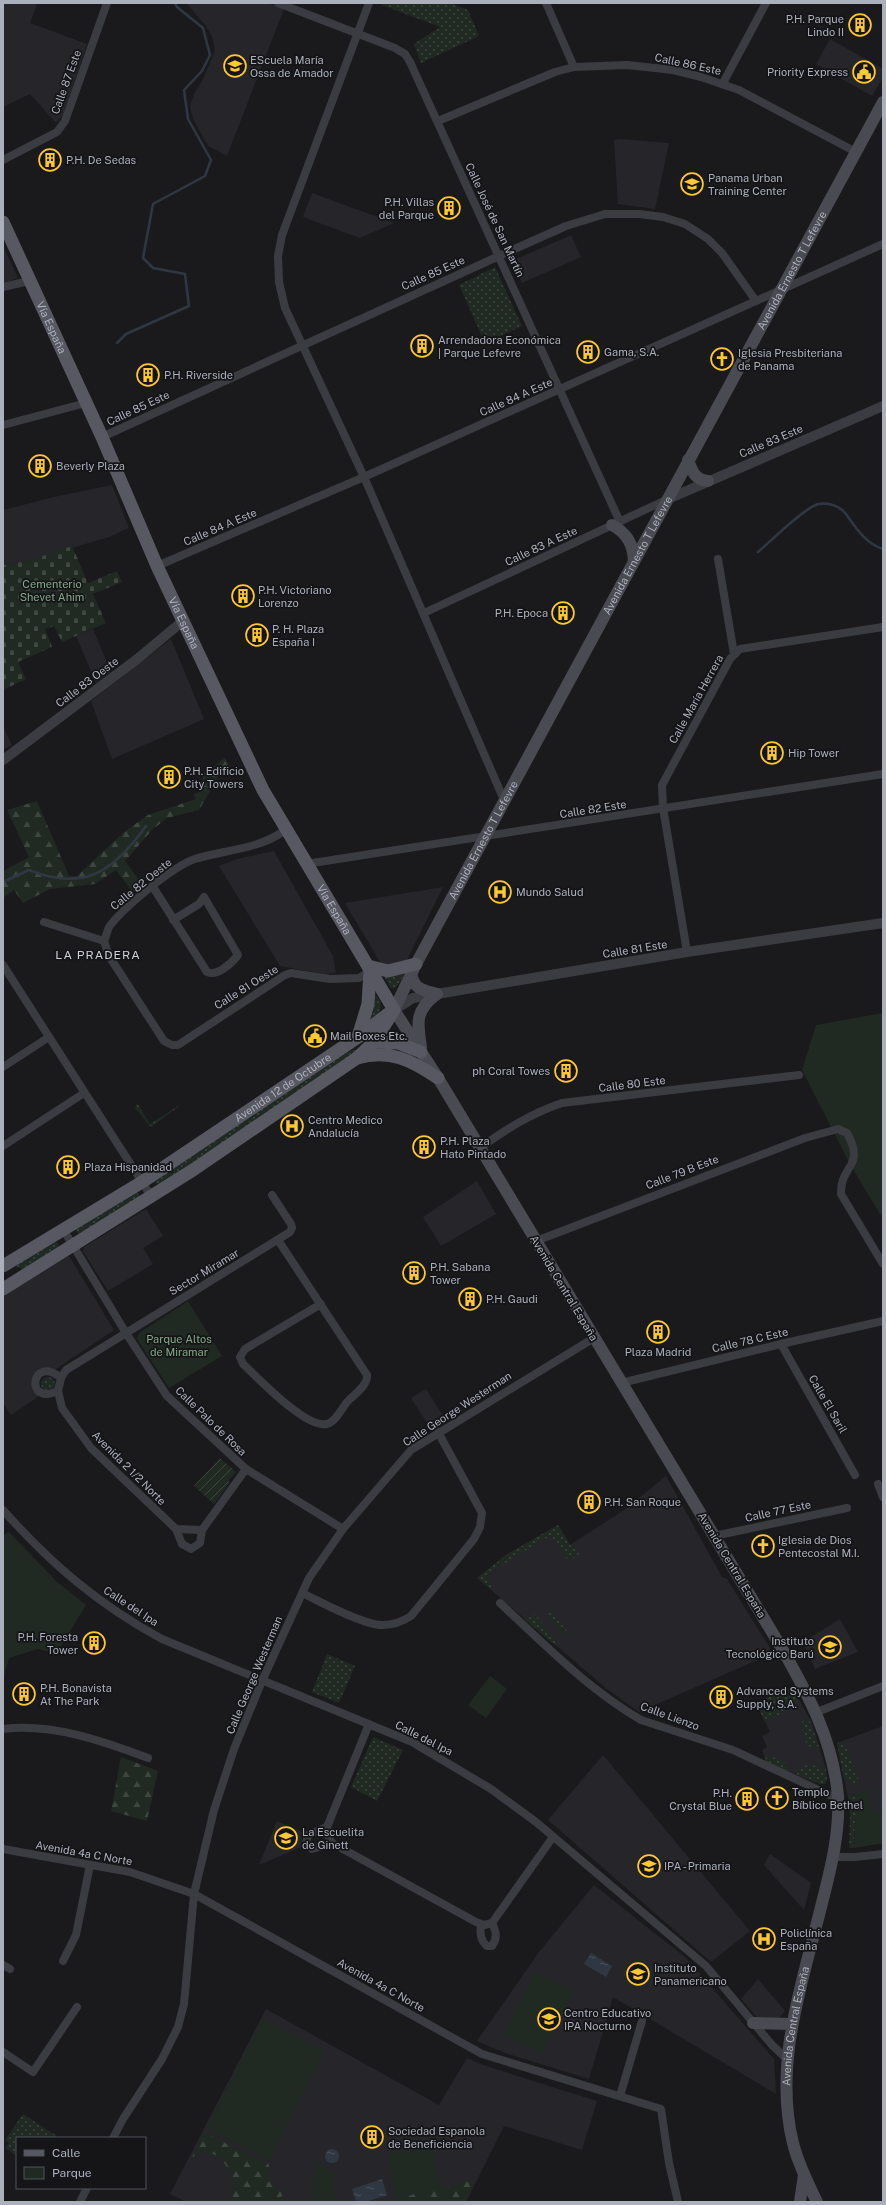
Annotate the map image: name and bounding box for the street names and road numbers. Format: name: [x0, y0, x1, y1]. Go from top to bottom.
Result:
street label: Calle 87 Este: [49, 48, 83, 116]
street label: Calle 86 Este: [654, 51, 722, 77]
street label: Calle José de San Martín: [463, 161, 527, 279]
street label: Avenida Ernesto T Lefevre: [755, 209, 829, 332]
street label: Calle 85 Este: [399, 254, 467, 292]
street label: Vía España: [34, 299, 69, 355]
street label: Calle 84 A Este: [478, 376, 554, 418]
street label: Calle 85 Este: [105, 388, 171, 428]
street label: Calle 83 Este: [737, 422, 805, 460]
street label: Avenida Ernesto T Lefevre: [600, 494, 674, 617]
street label: Calle 84 A Este: [182, 506, 258, 548]
street label: Calle 83 A Este: [503, 524, 579, 568]
street label: Vía España: [167, 595, 201, 651]
street label: Calle María Herrera: [667, 653, 725, 745]
street label: Calle 83 Oeste: [53, 655, 121, 709]
street label: Avenida Ernesto T Lefevre: [446, 779, 520, 902]
street label: Calle 82 Este: [559, 798, 627, 820]
street label: Calle 82 Oeste: [108, 856, 174, 912]
street label: Vía España: [315, 882, 354, 937]
street label: Calle 81 Este: [602, 938, 668, 960]
street label: Calle 81 Oeste: [212, 963, 280, 1011]
street label: Avenida 12 de Octubre: [232, 1051, 333, 1124]
street label: Calle 80 Este: [598, 1074, 666, 1094]
street label: Calle 79 B Este: [644, 1153, 720, 1191]
street label: Avenida Central España: [528, 1233, 600, 1343]
street label: Sector Miramar: [167, 1246, 241, 1298]
street label: Calle 78 C Este: [711, 1325, 789, 1355]
street label: Calle George Westerman: [401, 1369, 513, 1449]
street label: Calle El Saril: [807, 1373, 849, 1435]
street label: Calle Palo de Rosa: [173, 1384, 249, 1458]
street label: Avenida 2 1/2 Norte: [90, 1429, 168, 1507]
street label: Calle 77 Este: [744, 1498, 812, 1524]
street label: Avenida Central España: [696, 1510, 768, 1620]
street label: Calle del Ipa: [101, 1584, 161, 1628]
street label: Calle George Westerman: [224, 1614, 284, 1736]
street label: Calle Lienzo: [639, 1700, 701, 1732]
street label: Calle del Ipa: [393, 1718, 455, 1758]
street label: Avenida 4a C Norte: [35, 1839, 133, 1867]
street label: Avenida 4a C Norte: [335, 1956, 427, 2014]
street label: Avenida Central España: [780, 1965, 811, 2086]

